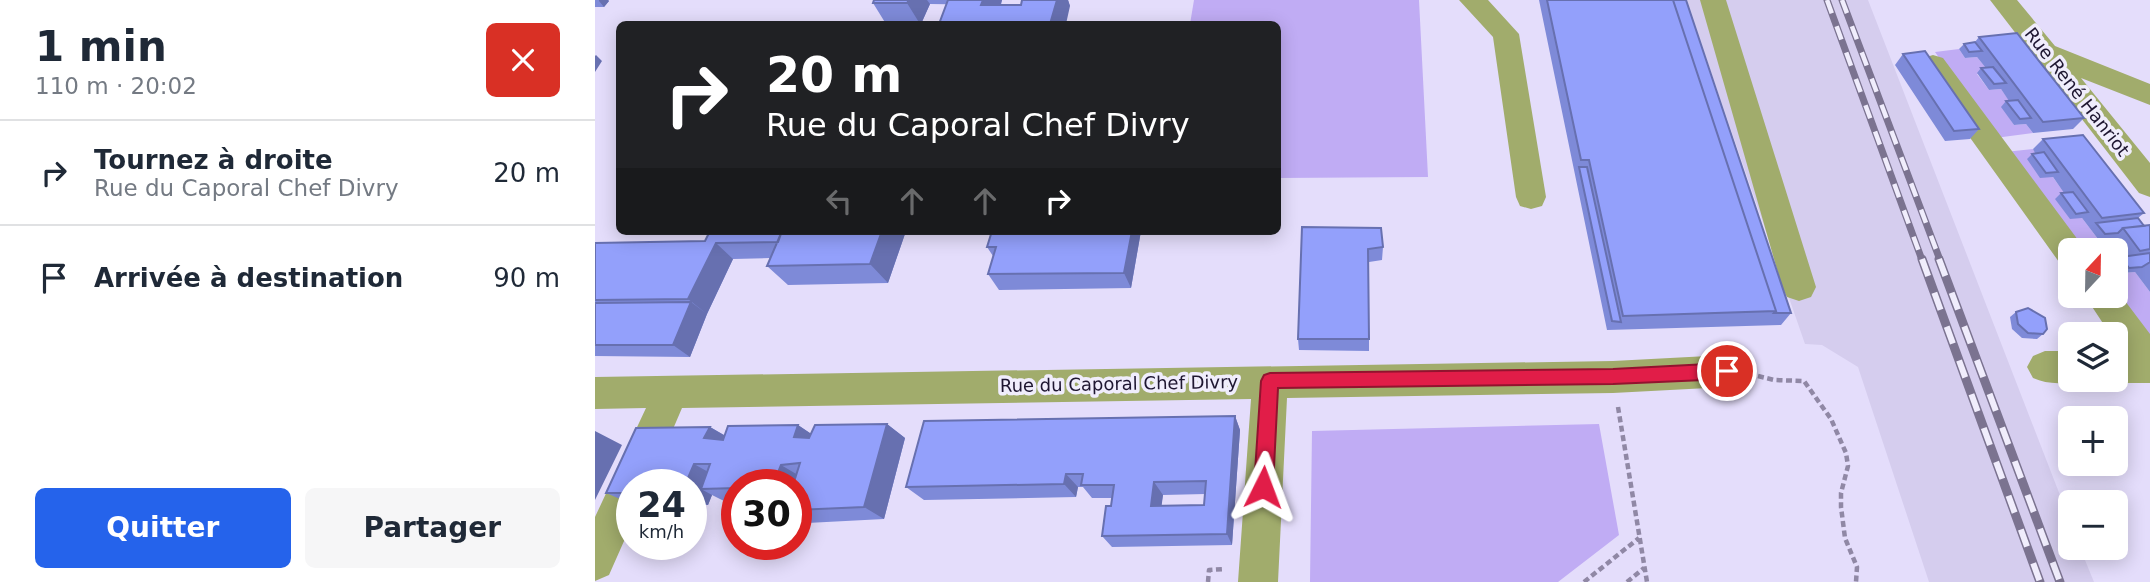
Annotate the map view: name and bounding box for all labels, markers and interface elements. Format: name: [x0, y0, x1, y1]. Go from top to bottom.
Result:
text: 1 min: [35, 22, 167, 71]
button: close: [486, 23, 560, 97]
street label: Rue René Hanriot: [2021, 23, 2134, 160]
text: 20 m: [766, 47, 902, 104]
icon: right: [651, 49, 742, 140]
text: 110 m · 20:02: [35, 73, 197, 99]
text: Rue du Caporal Chef Divry: [766, 106, 1190, 144]
text: Tournez à droite: [94, 145, 333, 175]
icon: right: [35, 154, 73, 192]
text: 20 m: [493, 158, 560, 188]
text: Rue du Caporal Chef Divry: [94, 175, 399, 201]
icon: left: [820, 182, 858, 220]
icon: ahead: [893, 182, 931, 220]
icon: ahead: [966, 182, 1004, 220]
icon: right: [1039, 182, 1077, 220]
north arrow: [2058, 238, 2128, 308]
map controls: [2058, 238, 2128, 560]
icon: arrive: [35, 259, 73, 297]
text: Arrivée à destination: [94, 263, 403, 293]
text: 90 m: [493, 263, 560, 293]
button: layers: [2058, 322, 2128, 392]
pin: [1697, 341, 1757, 401]
icon: arrive: [1708, 352, 1746, 390]
street label: Rue du Caporal Chef Divry: [1000, 371, 1239, 396]
button: +: [2058, 406, 2128, 476]
position arrow: [1226, 450, 1300, 524]
speed limit sign: 30: [721, 469, 812, 560]
text: 24: [637, 485, 686, 525]
button: Quitter: [35, 488, 291, 568]
button: Partager: [305, 488, 560, 568]
button: −: [2058, 490, 2128, 560]
text: km/h: [639, 521, 684, 542]

